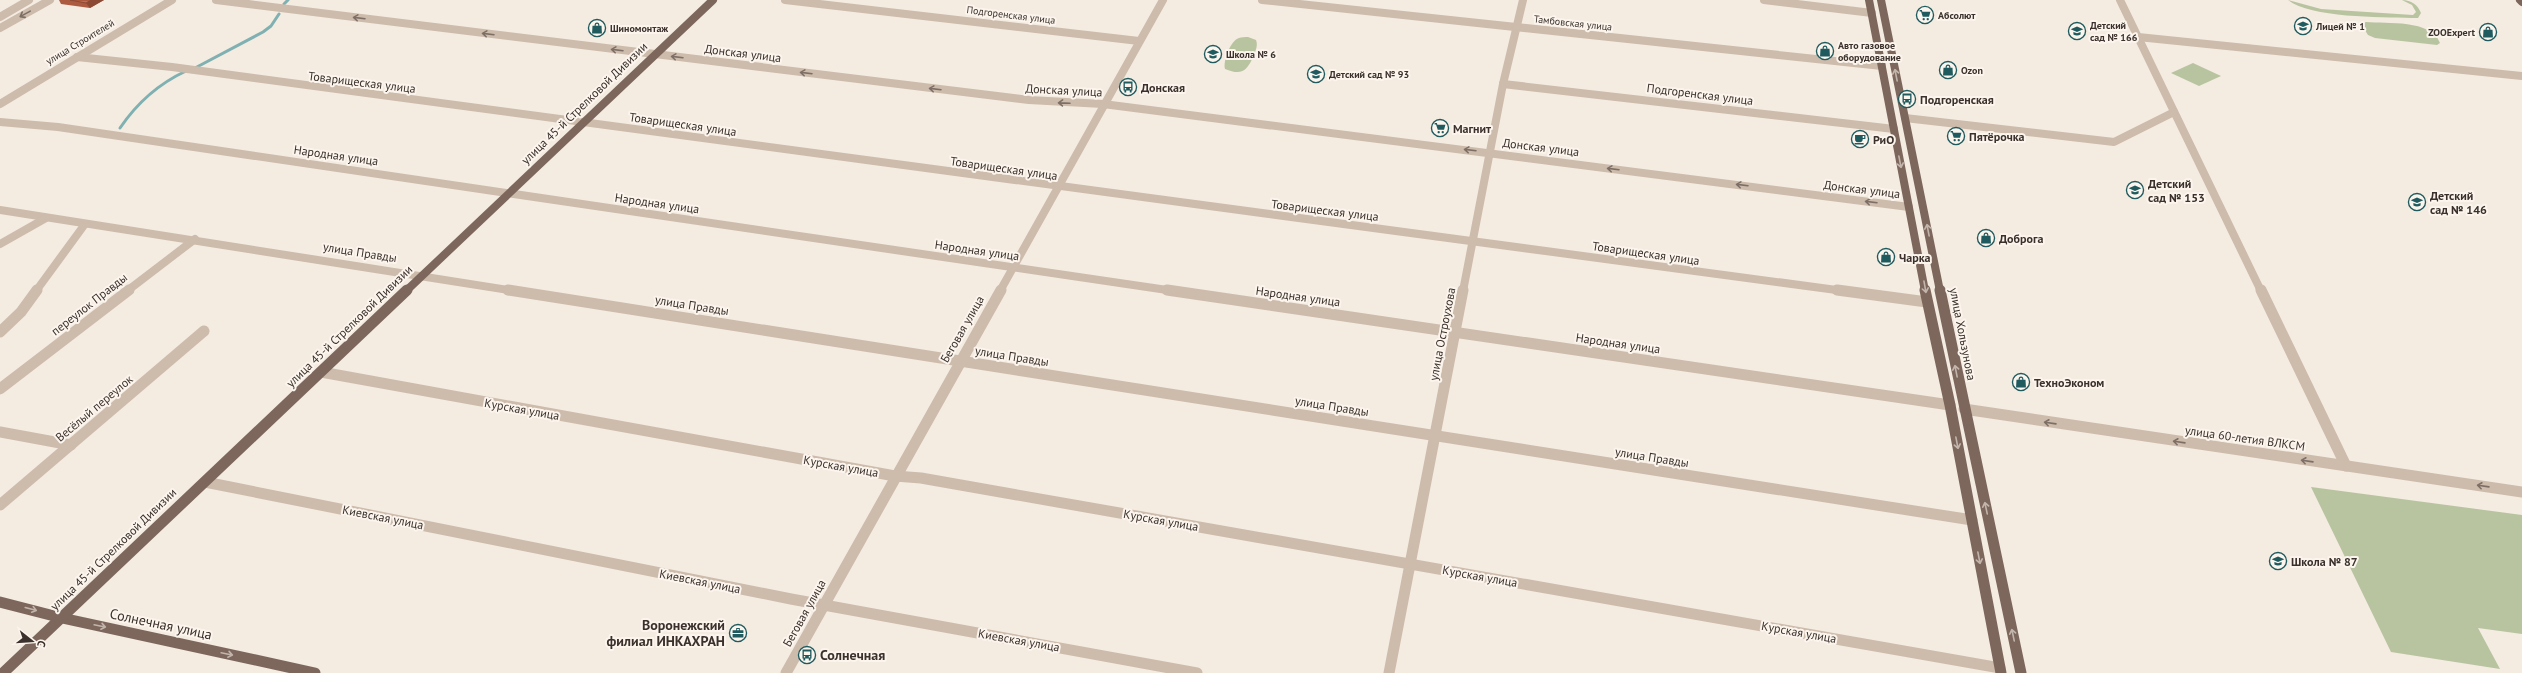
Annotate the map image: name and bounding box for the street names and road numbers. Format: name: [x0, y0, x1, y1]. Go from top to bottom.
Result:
street label: Подгоренская улица: [966, 3, 1056, 27]
street label: Тамбовская улица: [1533, 12, 1613, 34]
street label: улица Строителей: [43, 16, 117, 68]
street label: улица 45-й Стрелковой Дивизии: [518, 39, 650, 167]
street label: Донская улица: [704, 41, 782, 65]
street label: Товарищеская улица: [307, 68, 417, 96]
street label: Донская улица: [1025, 80, 1103, 100]
street label: Подгоренская улица: [1646, 80, 1754, 108]
street label: Товарищеская улица: [628, 109, 738, 139]
street label: Донская улица: [1502, 135, 1580, 159]
street label: Народная улица: [293, 142, 379, 168]
street label: Товарищеская улица: [949, 153, 1059, 183]
street label: Донская улица: [1823, 177, 1901, 201]
street label: Народная улица: [614, 190, 700, 216]
street label: Товарищеская улица: [1270, 196, 1380, 224]
street label: Народная улица: [934, 237, 1020, 263]
street label: Товарищеская улица: [1591, 238, 1701, 268]
street label: улица Правды: [322, 239, 398, 265]
street label: улица 45-й Стрелковой Дивизии: [283, 262, 415, 390]
street label: переулок Правды: [48, 270, 130, 338]
street label: Народная улица: [1255, 283, 1341, 309]
street label: улица Остроухова: [1426, 286, 1458, 382]
street label: улица Хользунова: [1947, 286, 1979, 382]
street label: улица Правды: [654, 292, 730, 318]
street label: Беговая улица: [937, 293, 987, 365]
street label: Народная улица: [1575, 330, 1661, 356]
street label: улица Правды: [974, 343, 1050, 369]
street label: Весёлый переулок: [52, 371, 136, 445]
street label: улица Правды: [1294, 393, 1370, 419]
street label: Курская улица: [483, 395, 561, 423]
street label: улица 60-летия ВЛКСМ: [2184, 422, 2306, 454]
street label: улица Правды: [1614, 444, 1690, 470]
street label: Курская улица: [802, 452, 880, 480]
street label: улица 45-й Стрелковой Дивизии: [47, 485, 179, 613]
street label: Киевская улица: [341, 502, 425, 532]
street label: Курская улица: [1122, 506, 1200, 534]
street label: Курская улица: [1441, 562, 1519, 590]
street label: Киевская улица: [658, 566, 742, 596]
street label: Беговая улица: [779, 577, 829, 649]
street label: Солнечная улица: [108, 604, 214, 644]
street label: Курская улица: [1760, 618, 1838, 646]
street label: Киевская улица: [977, 625, 1061, 655]

